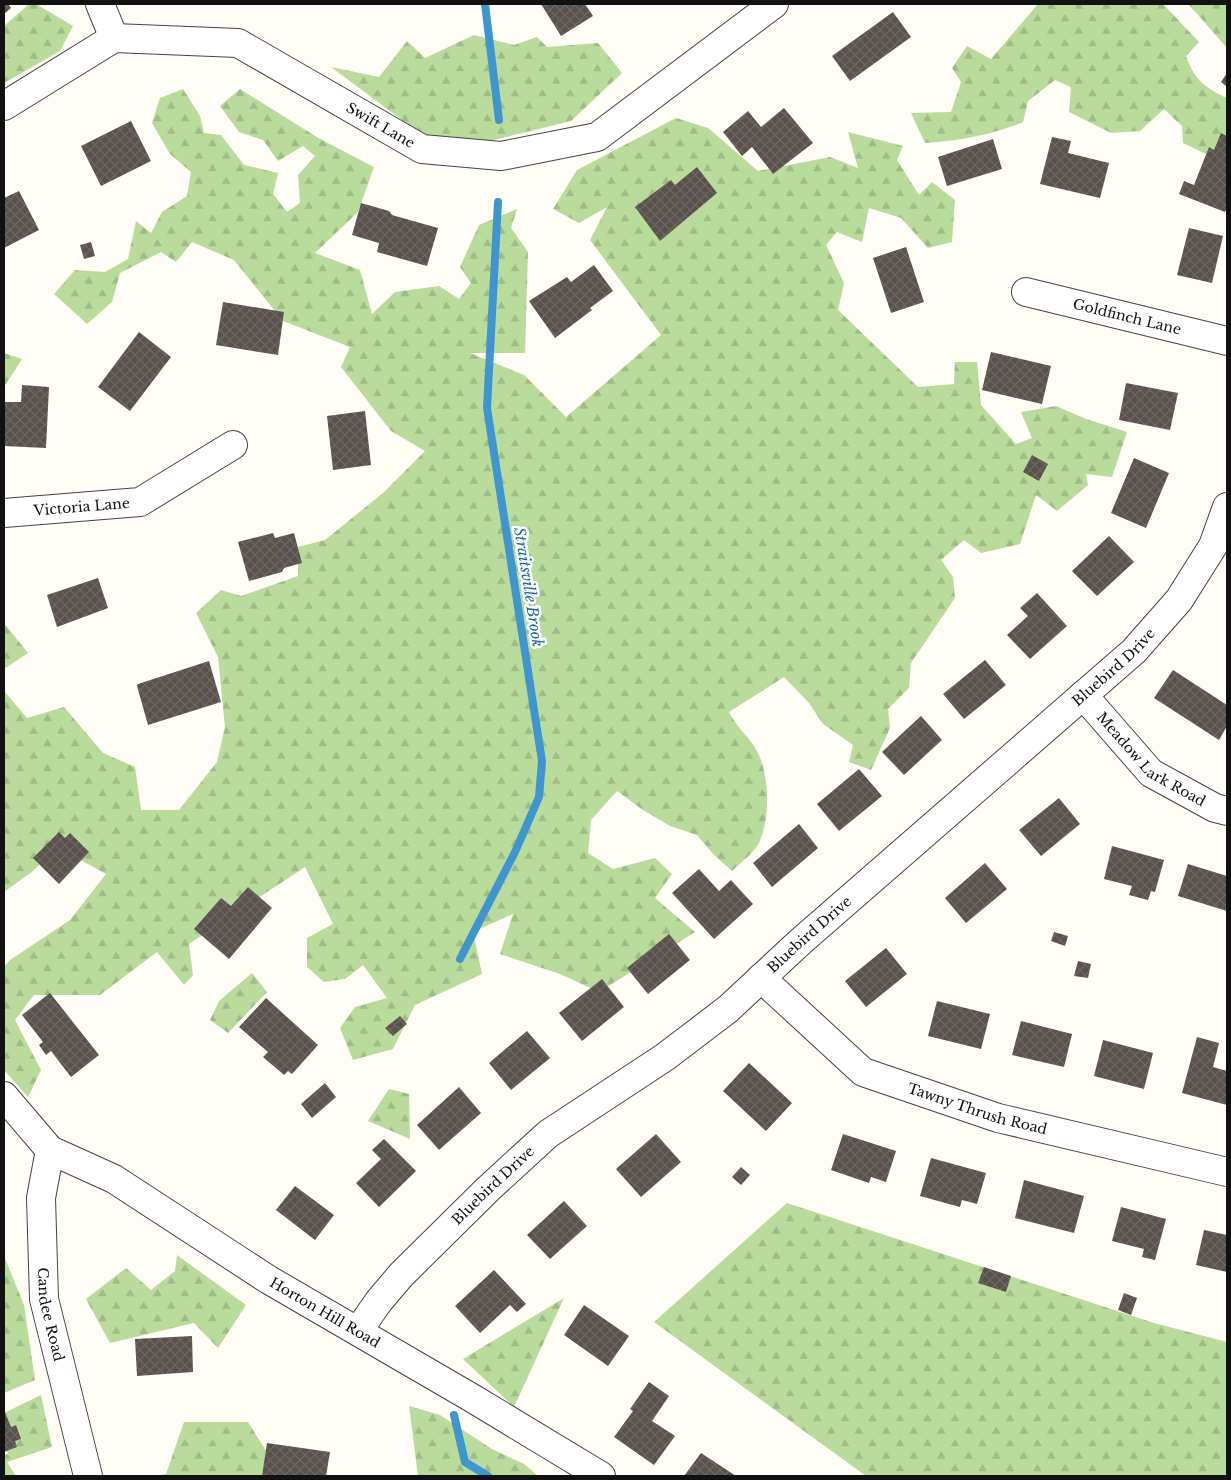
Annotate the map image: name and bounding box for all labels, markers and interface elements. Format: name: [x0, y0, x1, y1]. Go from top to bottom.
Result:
street label: Swift Lane: [343, 98, 418, 152]
street label: Goldfinch Lane: [1071, 295, 1183, 339]
street label: Victoria Lane: [32, 494, 130, 520]
water label: Straitsville Brook: [510, 526, 548, 648]
street label: Bluebird Drive: [1068, 625, 1159, 710]
street label: Meadow Lark Road: [1093, 708, 1209, 810]
street label: Bluebird Drive: [764, 892, 855, 977]
street label: Tawny Thrush Road: [905, 1079, 1049, 1138]
street label: Bluebird Drive: [448, 1142, 538, 1229]
street label: Candee Road: [34, 1267, 68, 1364]
street label: Horton Hill Road: [267, 1273, 384, 1352]

